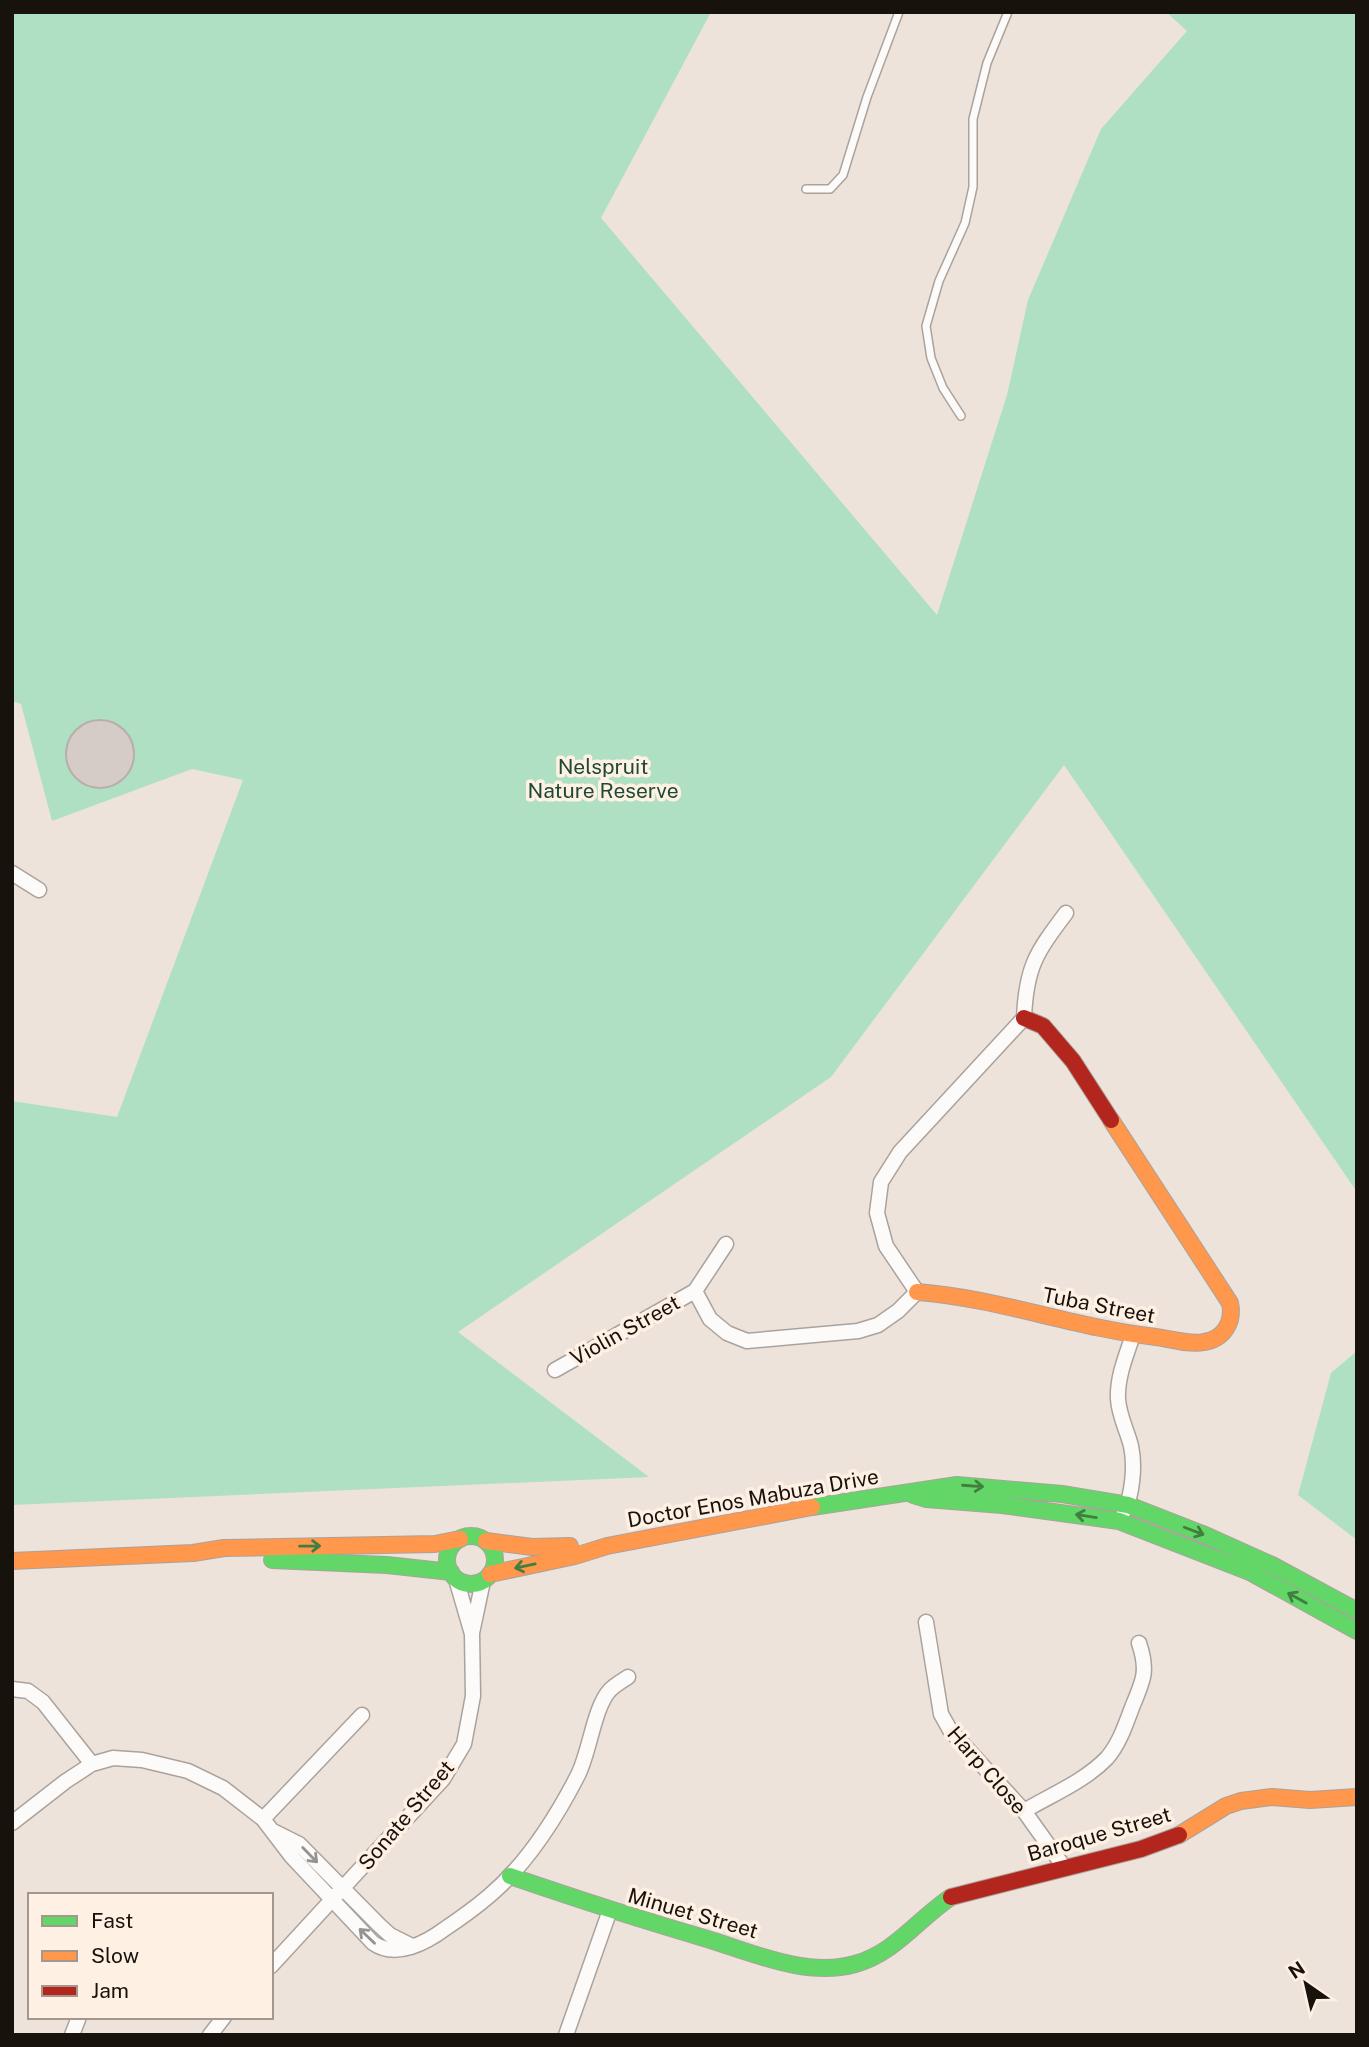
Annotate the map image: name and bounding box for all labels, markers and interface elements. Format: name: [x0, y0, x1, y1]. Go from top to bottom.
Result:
park label: Nelspruit Nature Reserve: [527, 754, 679, 803]
street label: Tuba Street: [1041, 1282, 1157, 1328]
street label: Violin Street: [566, 1290, 684, 1370]
street label: Doctor Enos Mabuza Drive: [625, 1464, 881, 1532]
one-way arrow: [961, 1480, 984, 1493]
one-way arrow: [1075, 1509, 1098, 1522]
one-way arrow: [1183, 1525, 1205, 1538]
one-way arrow: [298, 1539, 321, 1553]
one-way arrow: [514, 1559, 537, 1573]
one-way arrow: [1287, 1591, 1308, 1604]
street label: Harp Close: [942, 1721, 1032, 1819]
street label: Sonate Street: [353, 1755, 459, 1875]
street label: Baroque Street: [1024, 1802, 1174, 1866]
one-way arrow: [302, 1847, 319, 1864]
street label: Minuet Street: [625, 1882, 761, 1944]
legend: [28, 1893, 273, 2019]
text: Fast: [91, 1908, 133, 1933]
one-way arrow: [359, 1928, 376, 1945]
text: Slow: [91, 1943, 139, 1968]
north arrow: [1271, 1949, 1341, 2019]
text: N: [1284, 1957, 1309, 1983]
text: Jam: [91, 1978, 129, 2003]

